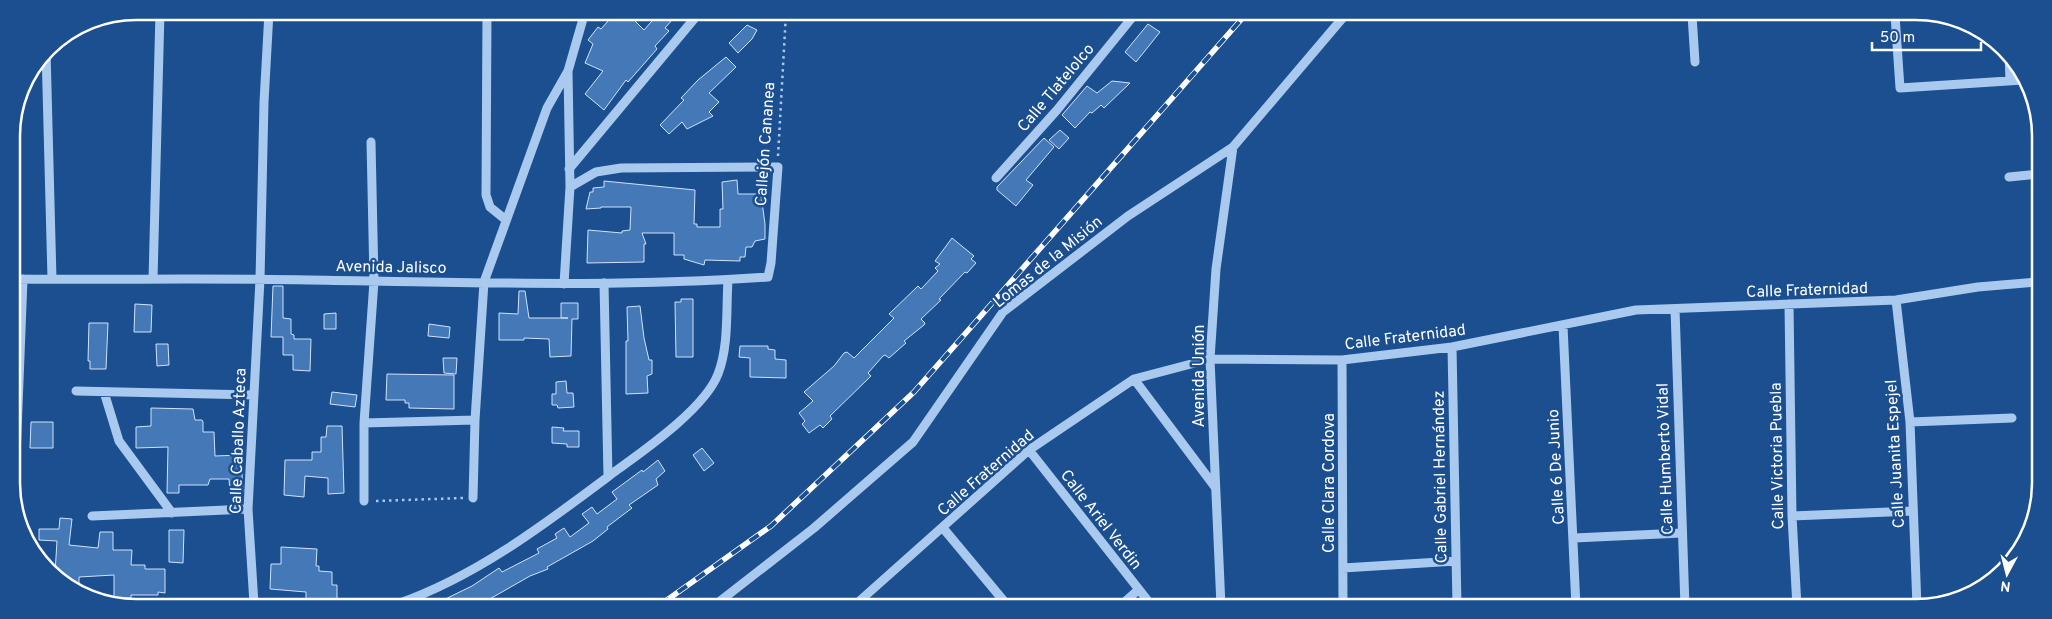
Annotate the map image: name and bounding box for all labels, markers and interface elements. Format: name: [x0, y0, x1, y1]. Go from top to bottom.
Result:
scale bar: [1872, 20, 1981, 52]
text: 50 m: [1880, 29, 1915, 48]
street label: Calle Tlatelolco: [1014, 40, 1099, 137]
street label: Callejón Cananea: [752, 81, 780, 207]
street label: Lomas de la Misión: [989, 212, 1107, 313]
street label: Avenida Jalisco: [335, 257, 447, 279]
street label: Calle Fraternidad: [1746, 279, 1868, 303]
street label: Calle Fraternidad: [1344, 321, 1467, 355]
street label: Avenida Unión: [1190, 324, 1210, 428]
street label: Calle Caballo Azteca: [226, 368, 252, 515]
street label: Calle Juanita Espejel: [1882, 379, 1910, 529]
street label: Calle Victoria Puebla: [1767, 382, 1789, 530]
street label: Calle Humberto Vidal: [1653, 383, 1679, 535]
street label: Calle Gabriel Hernández: [1429, 390, 1453, 564]
street label: Calle 6 De Junio: [1544, 408, 1570, 525]
street label: Calle Clara Cordova: [1320, 413, 1340, 553]
street label: Calle Fraternidad: [934, 426, 1039, 521]
street label: Calle Ariel Verdin: [1055, 466, 1146, 574]
north arrow: [1982, 549, 2032, 599]
text: N: [2000, 576, 2012, 594]

